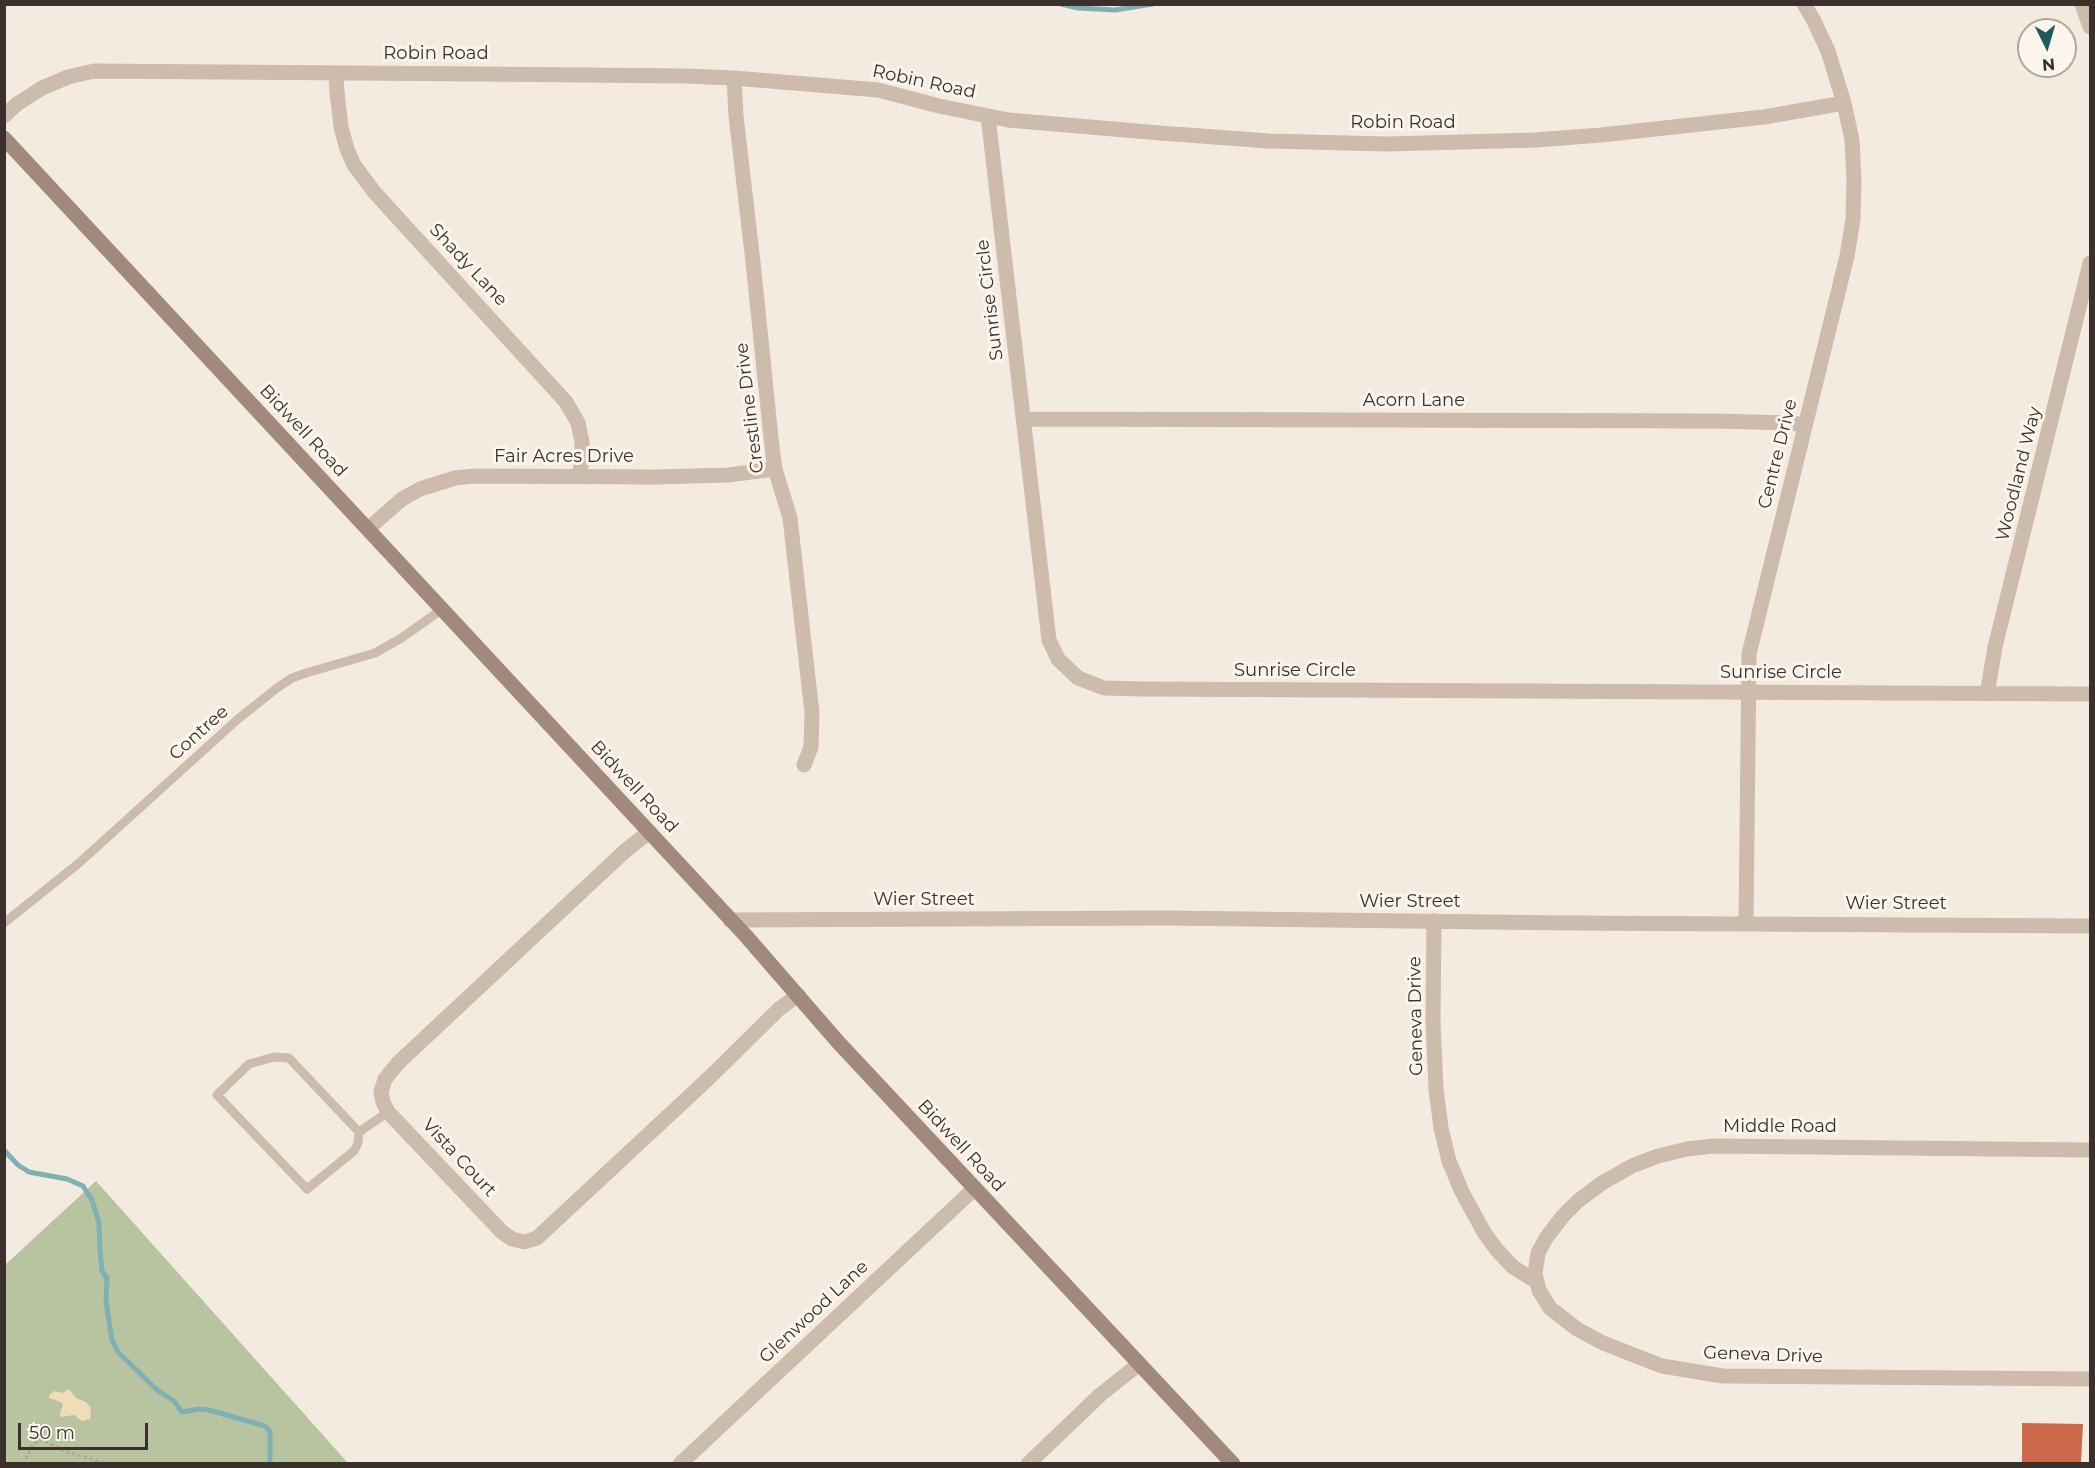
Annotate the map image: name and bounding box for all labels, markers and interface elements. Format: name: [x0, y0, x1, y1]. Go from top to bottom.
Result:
north arrow: [2017, 18, 2077, 78]
street label: Robin Road: [383, 43, 489, 65]
text: N: [2041, 54, 2056, 74]
street label: Robin Road: [870, 60, 978, 104]
street label: Robin Road: [1350, 112, 1456, 134]
street label: Shady Lane: [424, 219, 512, 311]
street label: Sunrise Circle: [972, 238, 1008, 362]
street label: Crestline Drive: [731, 342, 769, 474]
street label: Bidwell Road: [255, 380, 351, 482]
street label: Acorn Lane: [1363, 390, 1465, 412]
street label: Centre Drive: [1754, 397, 1802, 511]
street label: Woodland Way: [1992, 405, 2046, 543]
street label: Fair Acres Drive: [494, 446, 634, 468]
street label: Sunrise Circle: [1234, 660, 1356, 682]
street label: Sunrise Circle: [1720, 662, 1842, 684]
street label: Contree: [165, 701, 233, 765]
street label: Bidwell Road: [586, 736, 682, 838]
street label: Wier Street: [873, 889, 975, 911]
street label: Wier Street: [1359, 891, 1461, 913]
street label: Wier Street: [1845, 893, 1947, 915]
street label: Geneva Drive: [1404, 956, 1428, 1076]
street label: Bidwell Road: [913, 1095, 1009, 1197]
street label: Vista Court: [417, 1115, 501, 1201]
street label: Middle Road: [1723, 1116, 1837, 1138]
street label: Glenwood Lane: [755, 1256, 873, 1368]
street label: Geneva Drive: [1703, 1342, 1823, 1368]
scale bar: [21, 1411, 152, 1449]
text: 50 m: [29, 1422, 75, 1444]

